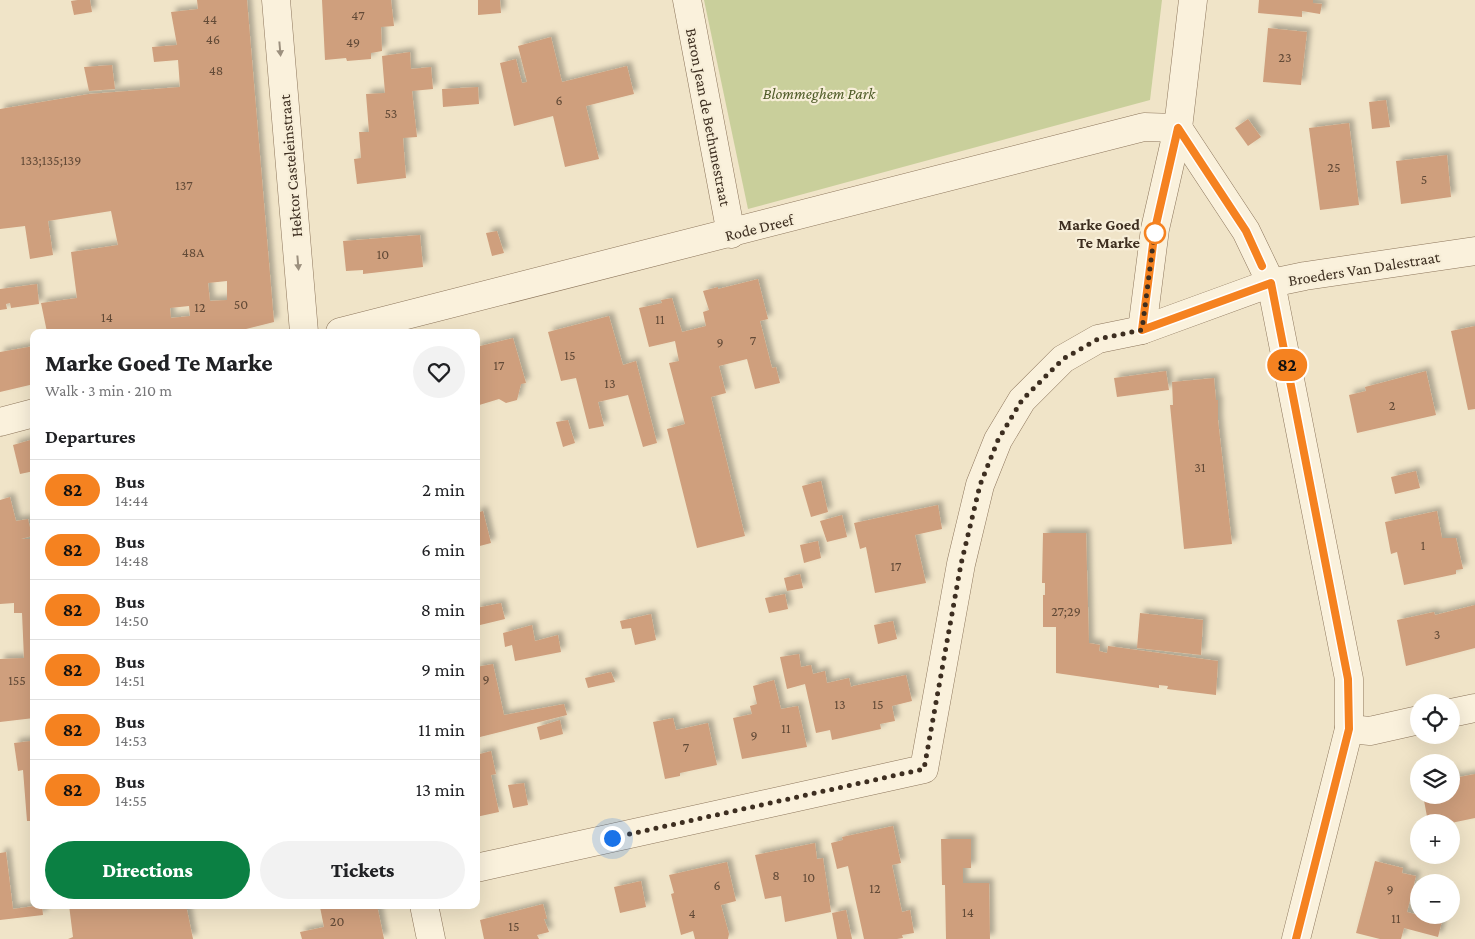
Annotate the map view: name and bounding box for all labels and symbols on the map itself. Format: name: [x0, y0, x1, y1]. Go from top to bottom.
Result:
house number: 47: [351, 7, 365, 23]
house number: 44: [203, 11, 217, 27]
street label: Baron Jean de Bethunestraat: [682, 27, 734, 208]
house number: 46: [206, 31, 220, 47]
house number: 49: [346, 34, 360, 50]
one-way arrow: [277, 41, 285, 57]
house number: 23: [1278, 49, 1292, 65]
house number: 48: [209, 62, 223, 78]
park label: Blommeghem Park: [763, 85, 876, 103]
house number: 6: [555, 92, 563, 108]
street label: Hektor Casteleinstraat: [276, 93, 305, 238]
house number: 53: [384, 105, 398, 121]
house number: 133;135;139: [21, 152, 81, 168]
house number: 25: [1327, 159, 1341, 175]
house number: 5: [1421, 171, 1427, 187]
house number: 137: [175, 177, 193, 193]
street label: Rode Dreef: [723, 210, 796, 244]
place label: Marke Goed Te Marke: [1058, 216, 1141, 251]
marker: Marke Goed Te Marke: [1144, 222, 1166, 244]
house number: 48A: [182, 244, 204, 260]
house number: 10: [377, 246, 389, 262]
street label: Broeders Van Dalestraat: [1287, 248, 1442, 289]
one-way arrow: [295, 255, 303, 271]
house number: 50: [234, 296, 248, 312]
house number: 12: [194, 299, 206, 315]
house number: 14: [101, 309, 113, 325]
house number: 11: [655, 311, 665, 327]
house number: 7: [750, 332, 757, 348]
house number: 9: [716, 334, 724, 350]
house number: 15: [564, 347, 576, 363]
line badge: 82: [1264, 349, 1310, 381]
house number: 17: [493, 357, 505, 373]
house number: 13: [604, 375, 616, 391]
house number: 2: [1389, 397, 1396, 413]
house number: 31: [1194, 459, 1206, 475]
house number: 1: [1421, 537, 1426, 553]
house number: 17: [890, 558, 902, 574]
house number: 27;29: [1051, 603, 1081, 619]
house number: 3: [1434, 626, 1440, 642]
house number: 9: [482, 671, 490, 687]
house number: 155: [8, 672, 26, 688]
house number: 13: [834, 696, 846, 712]
house number: 15: [872, 696, 884, 712]
house number: 11: [781, 720, 791, 736]
house number: 9: [750, 727, 758, 743]
house number: 7: [683, 739, 690, 755]
your location: [600, 826, 625, 851]
house number: 8: [772, 867, 780, 883]
house number: 10: [803, 869, 815, 885]
house number: 6: [713, 877, 721, 893]
house number: 12: [869, 880, 881, 896]
house number: 9: [1386, 881, 1394, 897]
house number: 14: [962, 904, 974, 920]
house number: 4: [688, 905, 696, 921]
house number: 11: [1391, 910, 1401, 926]
house number: 20: [330, 913, 344, 929]
house number: 15: [508, 918, 520, 934]

